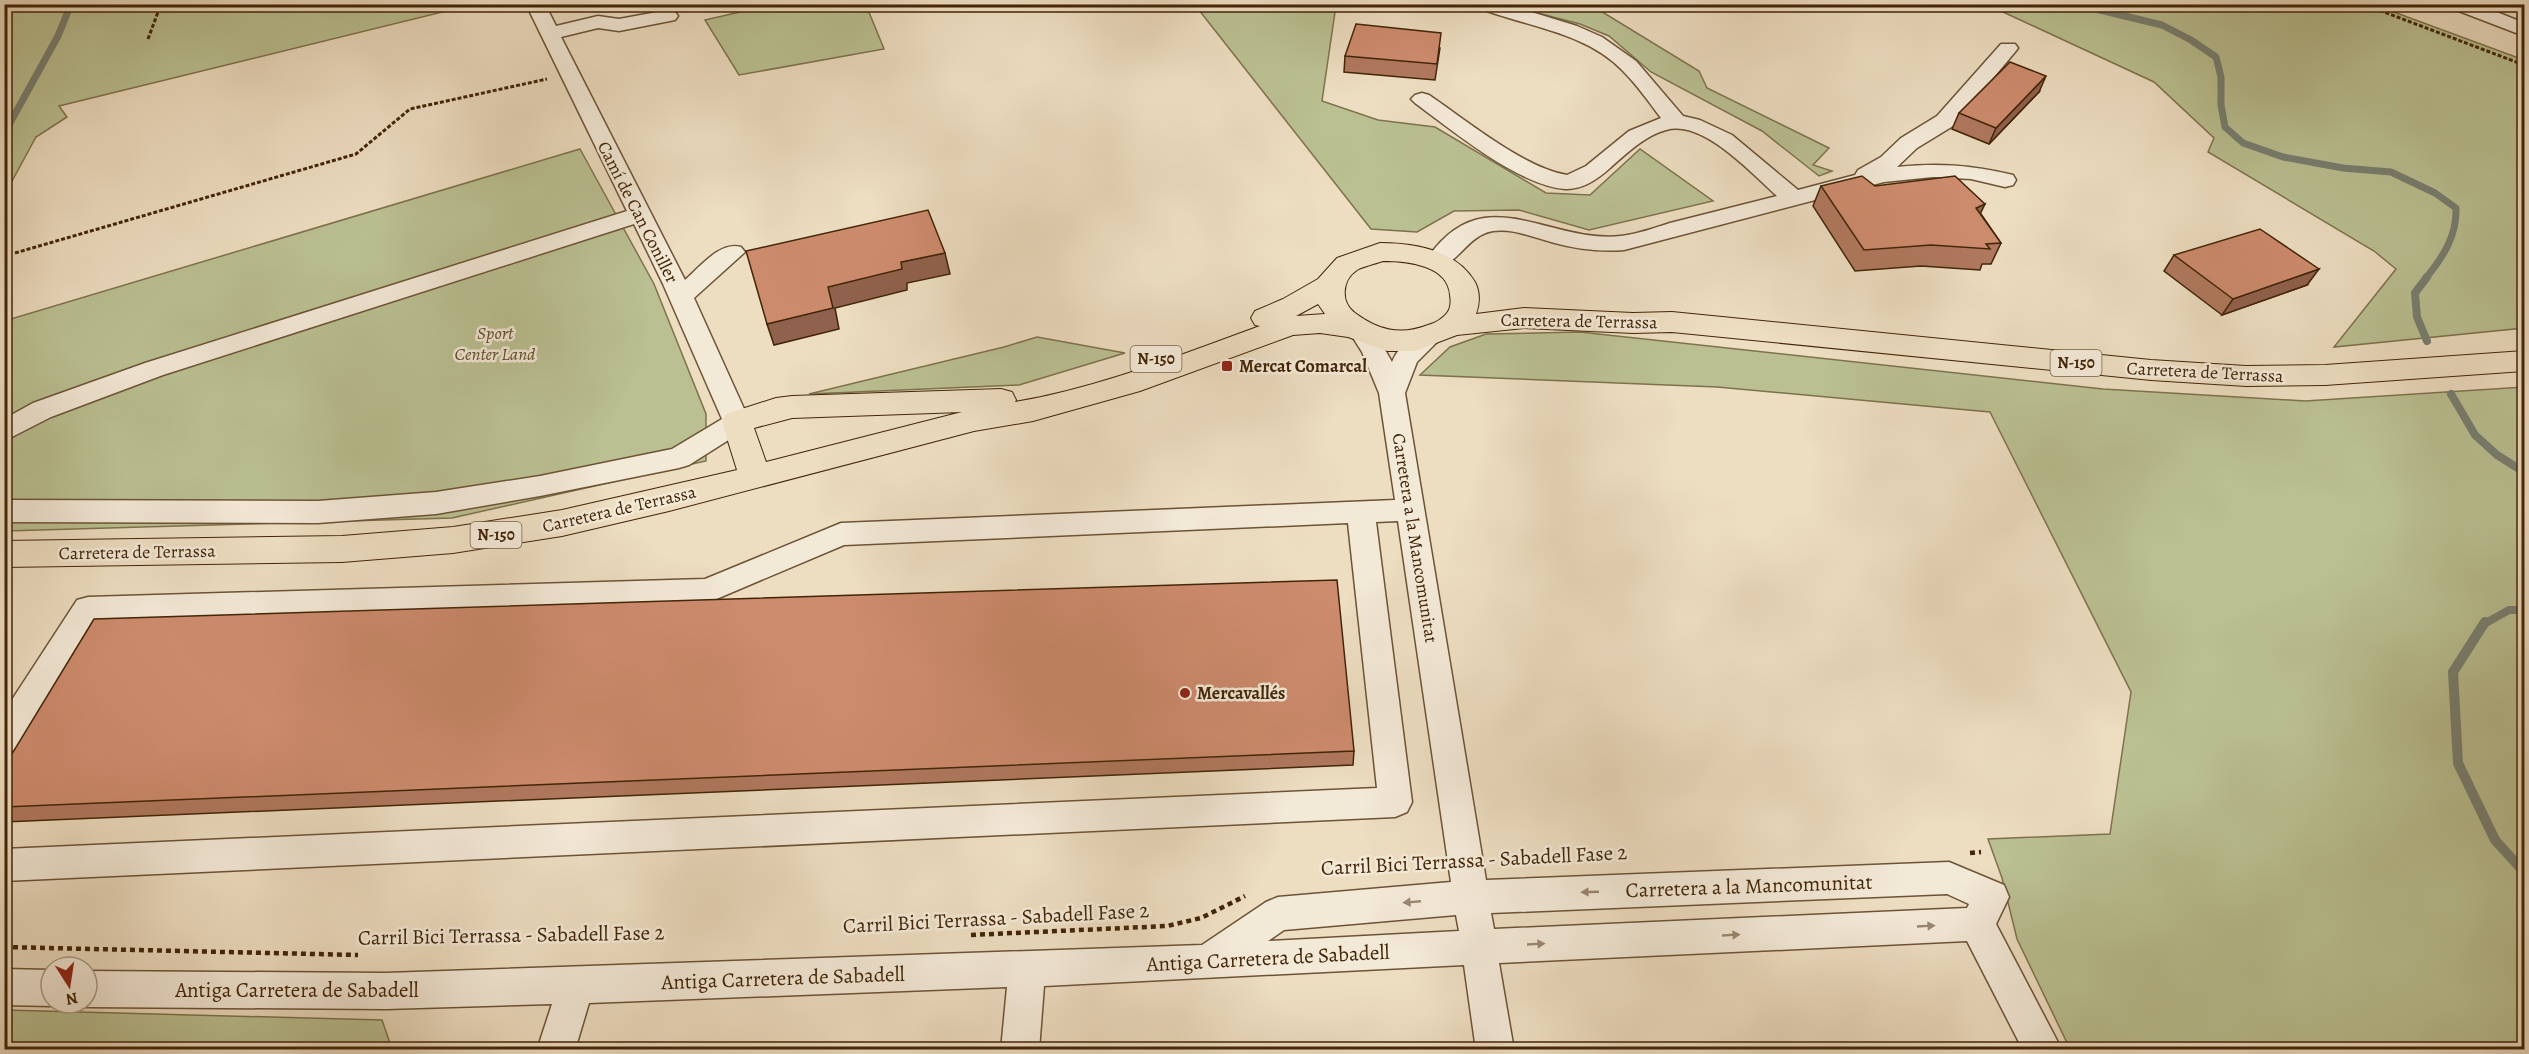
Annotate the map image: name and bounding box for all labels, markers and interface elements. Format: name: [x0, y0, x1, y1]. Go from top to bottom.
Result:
street label: Camí de Can Coniller: [592, 137, 684, 287]
street label: Carretera de Terrassa: [1500, 308, 1658, 334]
park label: Sport Center Land: [455, 321, 536, 366]
road number: N-150: [1130, 346, 1182, 372]
road number: N-150: [2050, 350, 2102, 376]
place label: Mercat Comarcal: [1239, 354, 1367, 378]
street label: Carretera de Terrassa: [2126, 356, 2285, 388]
marker: Mercat Comarcal: [1220, 359, 1234, 373]
street label: Carretera a la Mancomunitat: [1387, 431, 1443, 645]
street label: Carretera de Terrassa: [540, 480, 699, 538]
road number: N-150: [470, 522, 522, 548]
street label: Carretera de Terrassa: [58, 539, 216, 565]
place label: Mercavallés: [1197, 681, 1285, 705]
marker: Mercavallés: [1178, 686, 1192, 700]
street label: Carril Bici Terrassa - Sabadell Fase 2: [1320, 838, 1628, 882]
street label: Carretera a la Mancomunitat: [1625, 868, 1873, 904]
one-way arrow: [1580, 887, 1599, 897]
street label: Carril Bici Terrassa - Sabadell Fase 2: [842, 896, 1150, 940]
one-way arrow: [1403, 897, 1422, 907]
street label: Carril Bici Terrassa - Sabadell Fase 2: [358, 918, 665, 952]
one-way arrow: [1917, 922, 1936, 931]
one-way arrow: [1722, 931, 1741, 940]
street label: Antiga Carretera de Sabadell: [1145, 938, 1390, 978]
one-way arrow: [1527, 940, 1546, 949]
north arrow: [39, 955, 99, 1015]
street label: Antiga Carretera de Sabadell: [660, 960, 905, 996]
street label: Antiga Carretera de Sabadell: [174, 976, 419, 1004]
text: N: [64, 987, 80, 1011]

